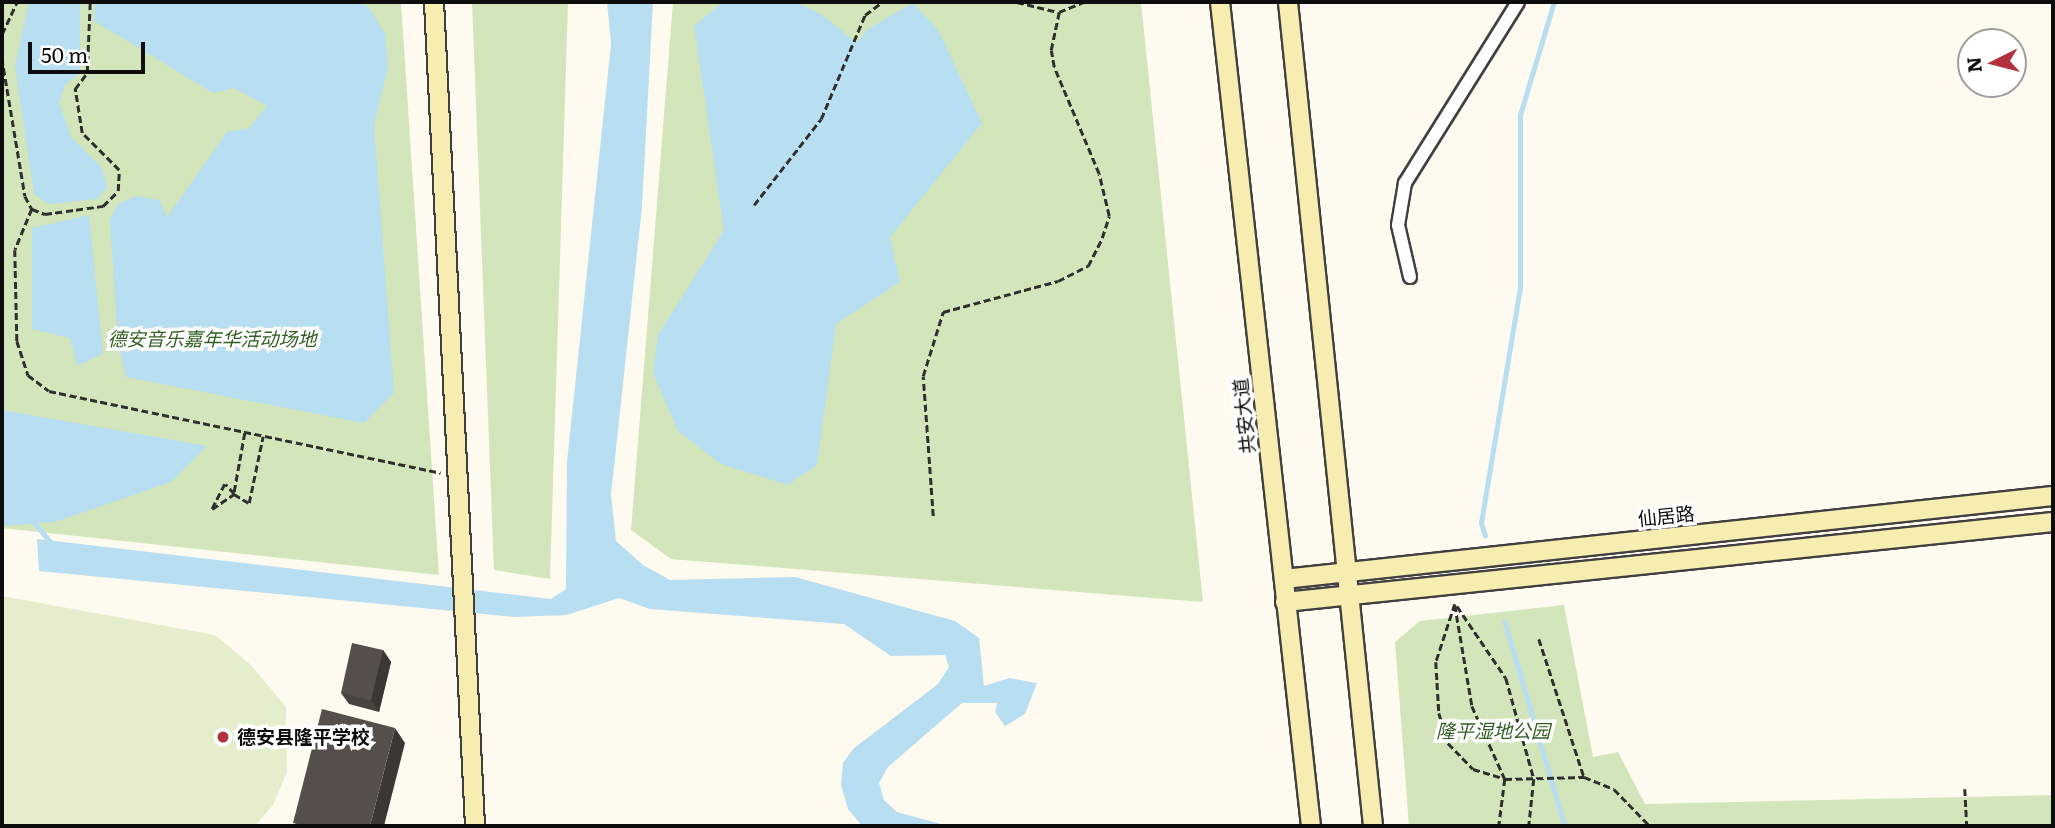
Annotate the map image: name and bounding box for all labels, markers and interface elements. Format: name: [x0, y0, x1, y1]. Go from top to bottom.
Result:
scale bar: [32, 28, 149, 72]
north arrow: [1957, 28, 2027, 98]
text: 50 m: [41, 38, 88, 69]
text: N: [1958, 56, 1988, 74]
park label: 德安音乐嘉年华活动场地: [108, 328, 316, 350]
street label: 共安大道: [1229, 377, 1259, 455]
street label: 仙居路: [1636, 502, 1696, 530]
park label: 隆平湿地公园: [1436, 720, 1550, 742]
place label: 德安县隆平学校: [237, 726, 370, 748]
marker: 德安县隆平学校: [215, 729, 231, 745]

